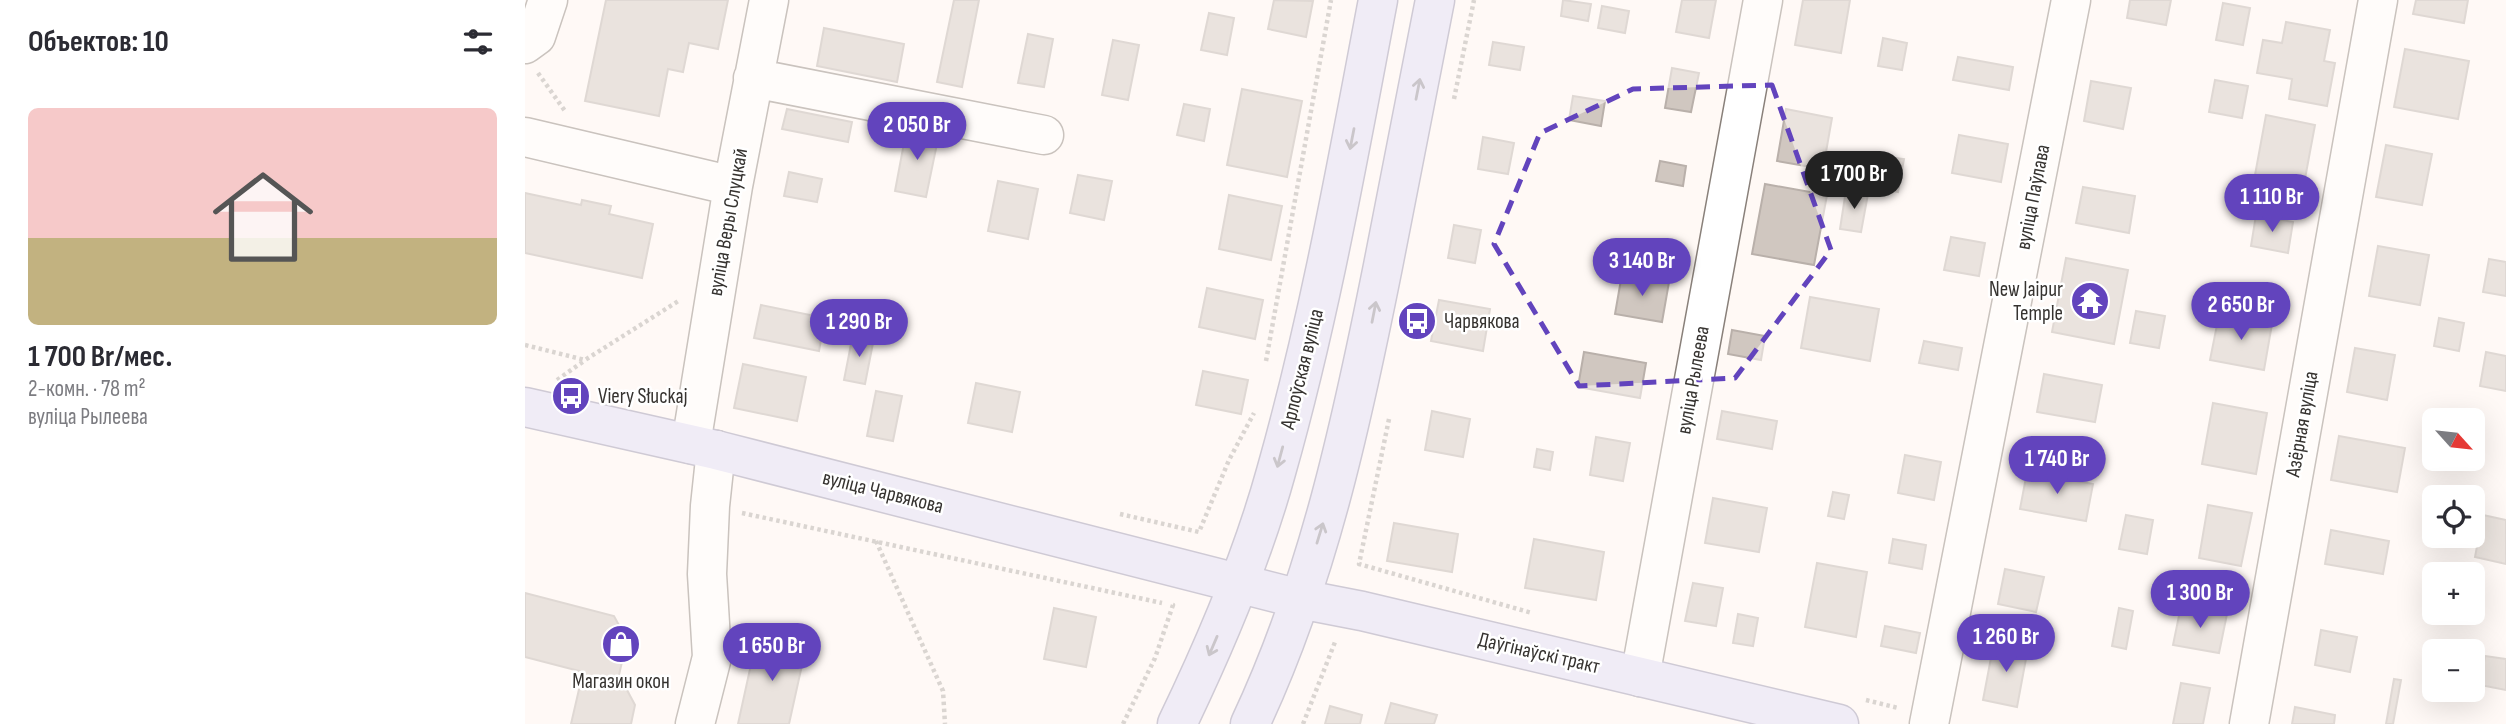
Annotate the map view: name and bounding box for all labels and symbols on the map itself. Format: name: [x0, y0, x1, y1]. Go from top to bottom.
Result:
one-way arrow: [1411, 78, 1425, 101]
pin: 2 050 Br: [845, 102, 989, 162]
one-way arrow: [1344, 127, 1358, 150]
street label: вуліца Паўлава: [2011, 142, 2055, 252]
street label: вуліца Веры Слуцкай: [703, 146, 753, 298]
pin: 1 700 Br: [1782, 152, 1926, 211]
pin: 1 110 Br: [2200, 174, 2344, 234]
pin: 3 140 Br: [1570, 238, 1714, 298]
place label: New Jaipur Temple: [1989, 277, 2063, 326]
temple icon: New Jaipur Temple: [2069, 280, 2111, 322]
pin: 2 650 Br: [2169, 282, 2313, 342]
pin: 1 290 Br: [787, 300, 931, 359]
bus stop icon: Чарвякова: [1396, 300, 1438, 342]
one-way arrow: [1367, 301, 1381, 324]
street label: Арлоўская вуліца: [1275, 306, 1329, 433]
place label: Чарвякова: [1444, 309, 1520, 334]
street label: вуліца Рылеева: [1671, 324, 1715, 436]
street label: Азёрная вуліца: [2280, 369, 2324, 480]
bus stop icon: Viery Słuckaj: [550, 375, 592, 417]
place label: Viery Słuckaj: [598, 384, 687, 409]
north arrow: [2422, 408, 2485, 471]
pin: 1 740 Br: [1985, 436, 2129, 496]
one-way arrow: [1273, 445, 1286, 468]
street label: вуліца Чарвякова: [820, 465, 946, 519]
one-way arrow: [1314, 523, 1327, 545]
pin: 1 300 Br: [2128, 570, 2272, 630]
pin: 1 260 Br: [1934, 614, 2078, 674]
shop icon: Магазин окон: [600, 623, 642, 665]
pin: 1 650 Br: [700, 624, 844, 683]
street label: Даўгінаўскі тракт: [1476, 627, 1602, 679]
one-way arrow: [1206, 635, 1219, 656]
place label: Магазин окон: [572, 669, 670, 694]

